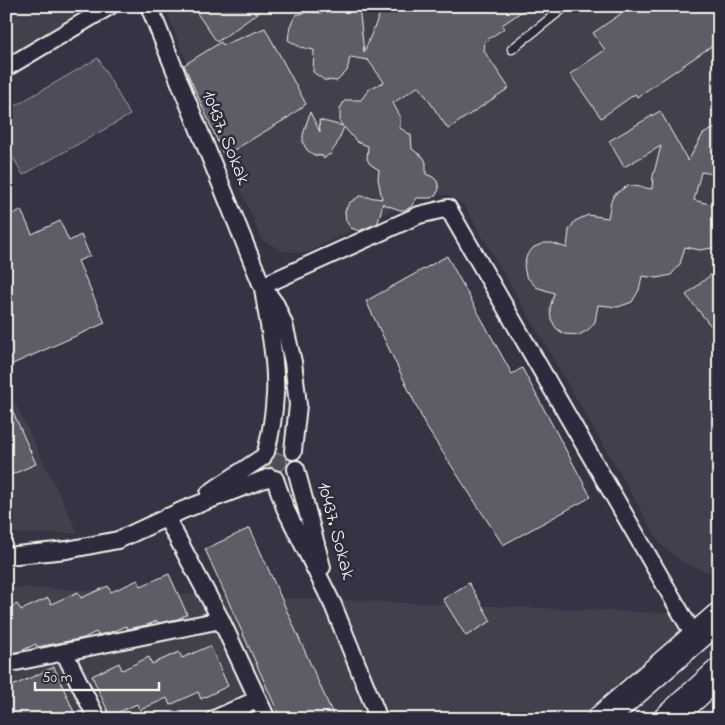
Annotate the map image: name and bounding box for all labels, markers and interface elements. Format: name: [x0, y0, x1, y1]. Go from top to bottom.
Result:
street label: 10437. Sokak: [193, 86, 257, 190]
street label: 10437. Sokak: [308, 479, 362, 583]
scale bar: [35, 660, 159, 692]
text: 50 m: [42, 667, 73, 689]

